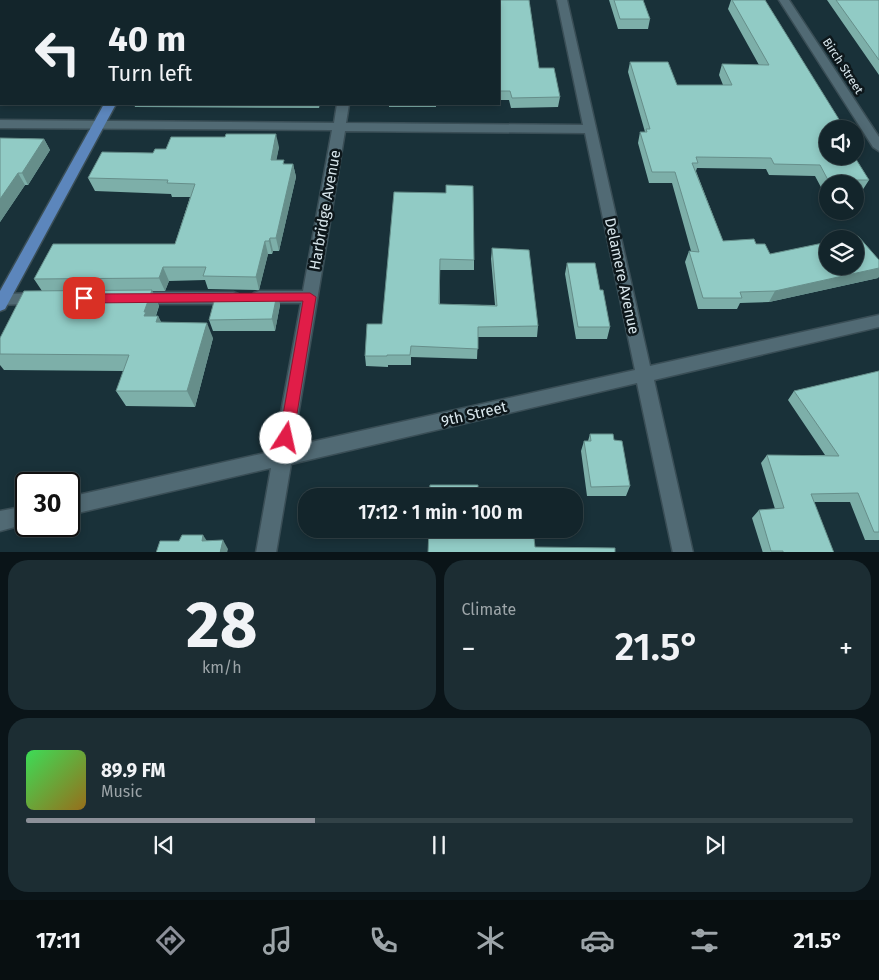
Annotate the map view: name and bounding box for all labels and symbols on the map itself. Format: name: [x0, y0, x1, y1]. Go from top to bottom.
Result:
street label: Birch Street: [820, 36, 867, 97]
street label: Harbridge Avenue: [306, 149, 344, 271]
street label: Delamere Avenue: [601, 216, 643, 336]
pin: [63, 277, 105, 319]
street label: 9th Street: [439, 398, 509, 430]
position arrow: [259, 411, 311, 463]
speed limit sign: 30: [15, 472, 80, 537]

